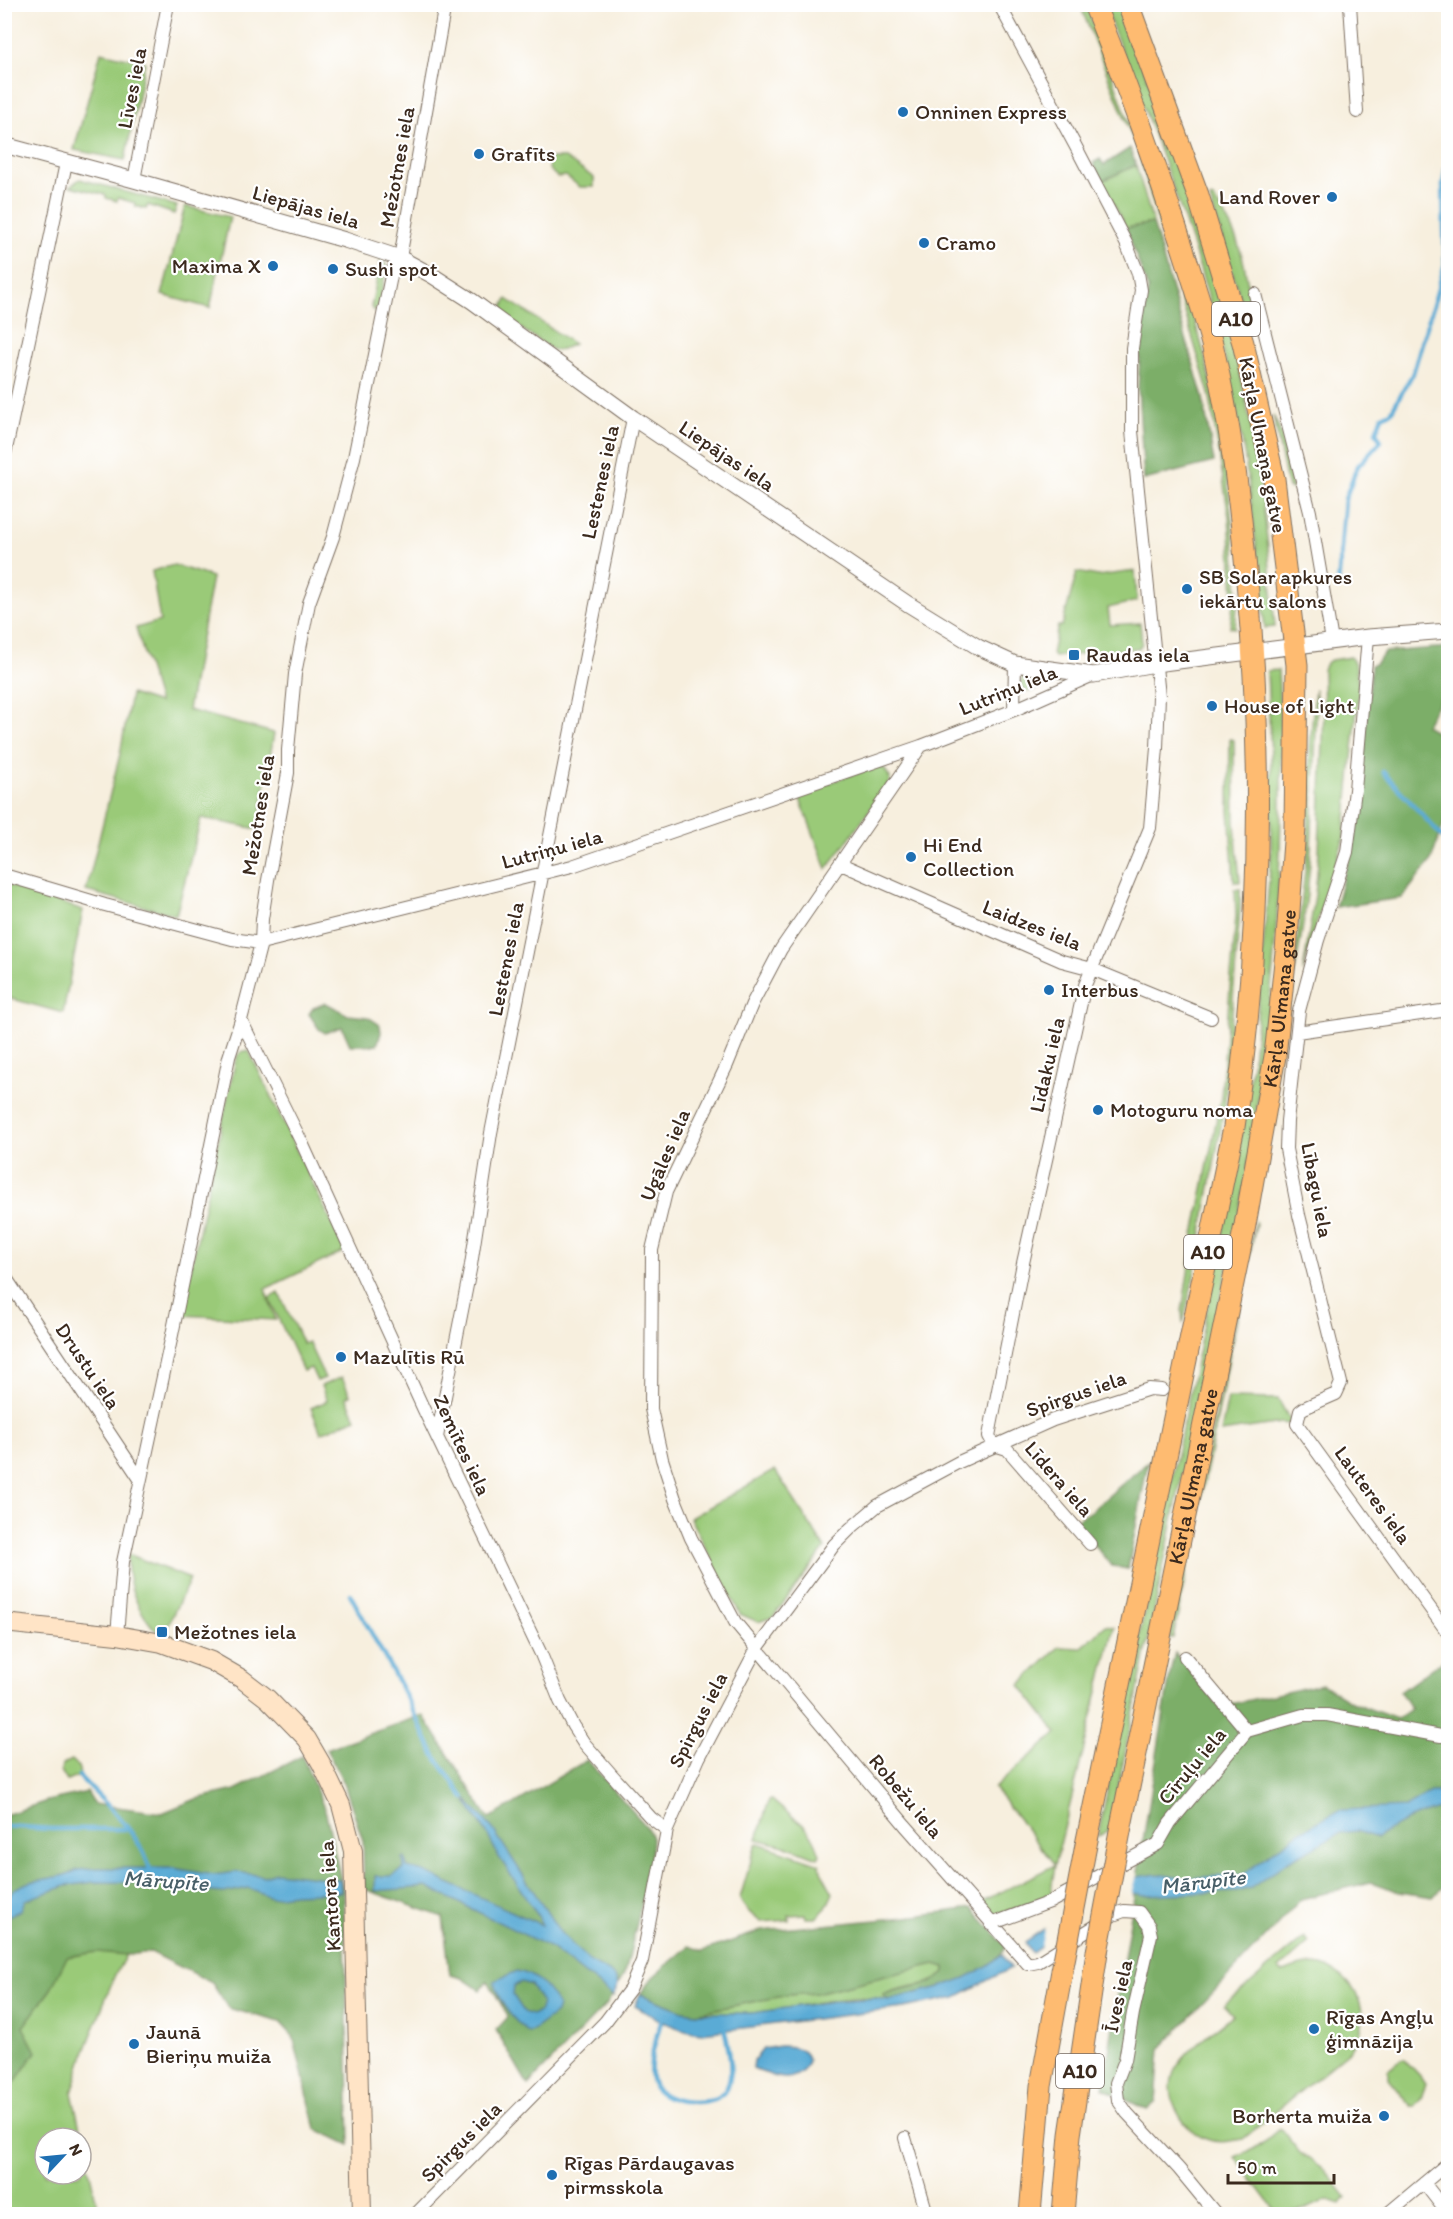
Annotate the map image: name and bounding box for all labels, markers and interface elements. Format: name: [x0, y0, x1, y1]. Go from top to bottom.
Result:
street label: Līves iela: [111, 45, 152, 131]
place label: Onninen Express: [915, 99, 1067, 124]
street label: Mežotnes iela: [374, 104, 419, 229]
marker: Onninen Express: [896, 105, 910, 119]
place label: Grafīts: [491, 141, 555, 166]
marker: Grafīts: [472, 147, 486, 161]
street label: Liepājas iela: [250, 179, 363, 234]
place label: Land Rover: [1219, 184, 1321, 209]
marker: Land Rover: [1325, 190, 1339, 204]
place label: Cramo: [936, 230, 996, 255]
marker: Cramo: [917, 236, 931, 250]
place label: Maxima X: [172, 253, 262, 278]
place label: Sushi spot: [345, 256, 438, 281]
marker: Maxima X: [266, 259, 280, 273]
marker: Sushi spot: [326, 262, 340, 276]
road number: A10: [1212, 302, 1260, 336]
street label: Kārļa Ulmaņa gatve: [1234, 355, 1293, 535]
street label: Liepājas iela: [674, 414, 780, 497]
street label: Lestenes iela: [575, 422, 624, 541]
place label: SB Solar apkures iekārtu salons: [1199, 564, 1352, 613]
marker: SB Solar apkures iekārtu salons: [1180, 582, 1194, 596]
place label: Raudas iela: [1086, 642, 1190, 667]
marker: Raudas iela: [1067, 648, 1081, 662]
street label: Lutriņu iela: [955, 658, 1061, 721]
place label: House of Light: [1224, 693, 1354, 718]
marker: House of Light: [1205, 699, 1219, 713]
street label: Mežotnes iela: [236, 752, 279, 877]
street label: Lutriņu iela: [499, 823, 605, 874]
place label: Hi End Collection: [923, 832, 1014, 881]
marker: Hi End Collection: [904, 850, 918, 864]
street label: Laidzes iela: [979, 893, 1085, 956]
street label: Lestenes iela: [482, 899, 529, 1018]
street label: Kārļa Ulmaņa gatve: [1257, 908, 1301, 1089]
place label: Interbus: [1061, 977, 1139, 1002]
marker: Interbus: [1042, 983, 1056, 997]
street label: Līdaku iela: [1023, 1015, 1070, 1115]
place label: Motoguru noma: [1110, 1097, 1253, 1122]
marker: Motoguru noma: [1091, 1103, 1105, 1117]
street label: Ugāles iela: [634, 1105, 695, 1205]
street label: Lībagu iela: [1296, 1140, 1339, 1240]
road number: A10: [1184, 1235, 1232, 1269]
street label: Drustu iela: [50, 1318, 126, 1414]
place label: Mazulītis Rū: [353, 1344, 465, 1369]
marker: Mazulītis Rū: [334, 1350, 348, 1364]
street label: Spirgus iela: [1023, 1365, 1129, 1422]
street label: Kārļa Ulmaņa gatve: [1162, 1386, 1223, 1566]
street label: Zemītes iela: [428, 1390, 497, 1499]
street label: Līdera iela: [1020, 1436, 1099, 1522]
street label: Lauteres iela: [1329, 1441, 1417, 1549]
place label: Mežotnes iela: [174, 1619, 297, 1644]
marker: Mežotnes iela: [155, 1625, 169, 1639]
street label: Spirgus iela: [663, 1668, 732, 1772]
street label: Cīruļu iela: [1152, 1722, 1231, 1809]
street label: Robežu iela: [864, 1748, 949, 1843]
street label: Kantora iela: [313, 1840, 346, 1952]
water label: Mārupīte: [1159, 1863, 1248, 1900]
water label: Mārupīte: [123, 1864, 211, 1897]
street label: Īves iela: [1098, 1957, 1137, 2035]
place label: Rīgas Angļu ģimnāzija: [1326, 2004, 1434, 2053]
place label: Jaunā Bieriņu muiža: [146, 2019, 271, 2068]
marker: Rīgas Angļu ģimnāzija: [1307, 2022, 1321, 2036]
marker: Jaunā Bieriņu muiža: [127, 2037, 141, 2051]
road number: A10: [1056, 2054, 1104, 2088]
street label: Spirgus iela: [415, 2096, 506, 2187]
place label: Borherta muiža: [1232, 2103, 1372, 2128]
marker: Borherta muiža: [1377, 2109, 1391, 2123]
north arrow: [33, 2126, 93, 2186]
text: N: [65, 2141, 87, 2159]
scale bar: [1228, 2147, 1334, 2185]
place label: Rīgas Pārdaugavas pirmsskola: [564, 2150, 735, 2199]
text: 50 m: [1237, 2157, 1277, 2179]
marker: Rīgas Pārdaugavas pirmsskola: [545, 2168, 559, 2182]

